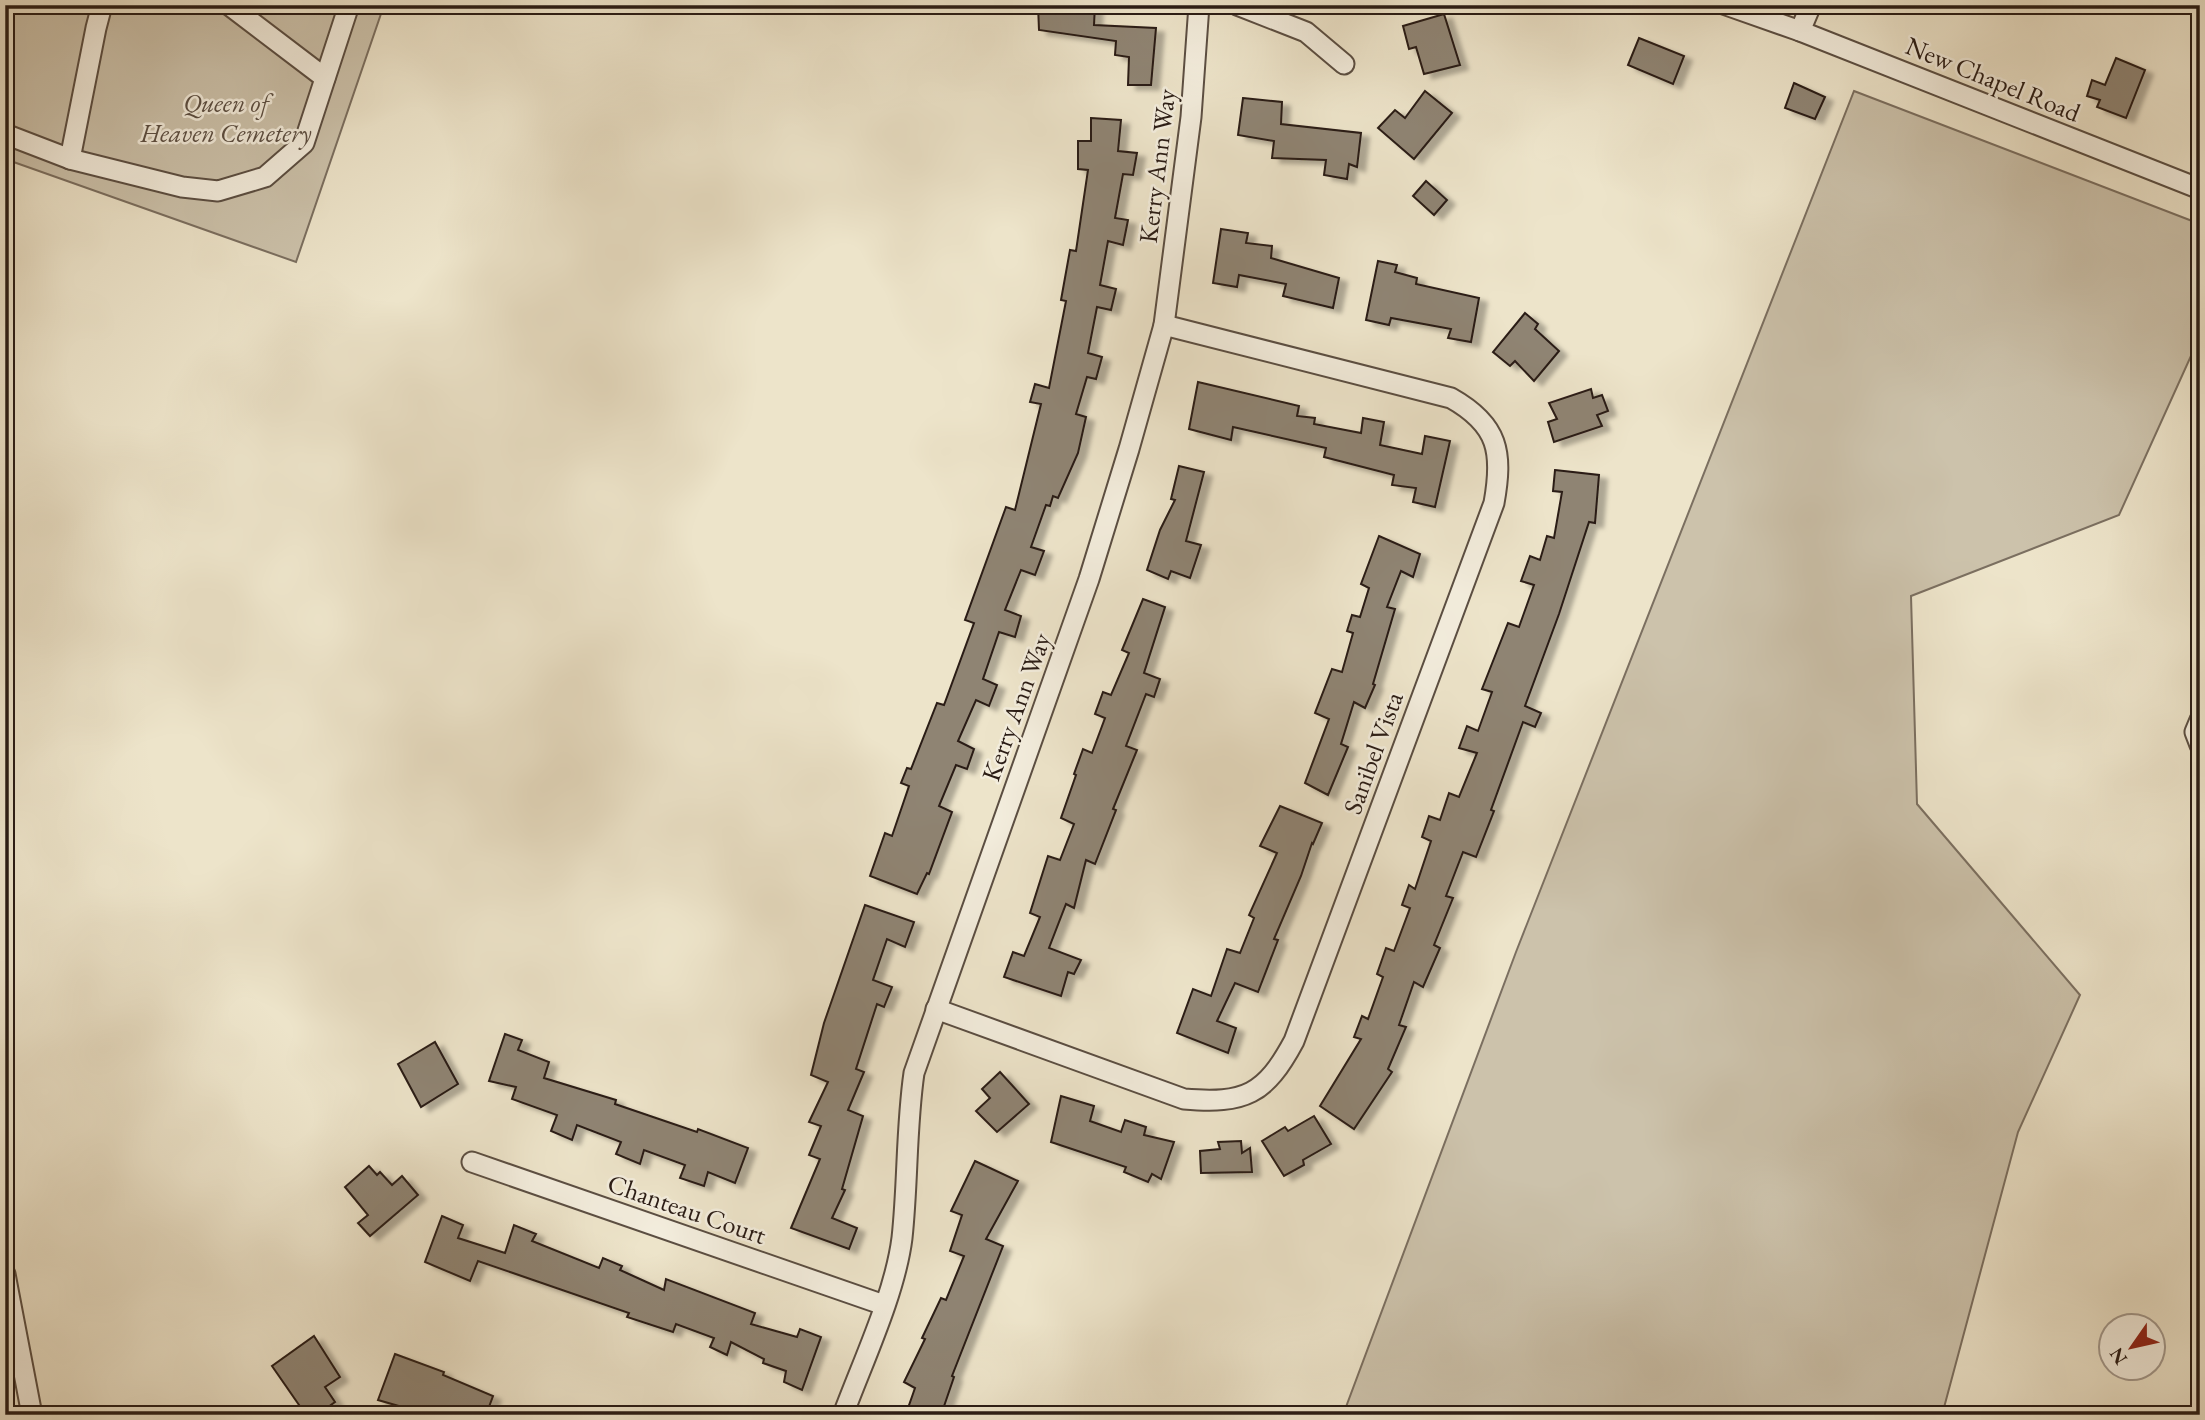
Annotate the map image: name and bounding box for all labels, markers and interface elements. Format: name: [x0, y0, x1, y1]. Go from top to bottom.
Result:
street label: New Chapel Road: [1901, 28, 2086, 130]
park label: Queen of Heaven Cemetery: [139, 86, 312, 150]
street label: Kerry Ann Way: [1131, 86, 1183, 245]
street label: Kerry Ann Way: [973, 628, 1059, 786]
street label: Sanibel Vista: [1335, 687, 1411, 819]
street label: Chanteau Court: [603, 1166, 771, 1252]
north arrow: [2096, 1312, 2166, 1382]
text: N: [2103, 1342, 2133, 1370]

